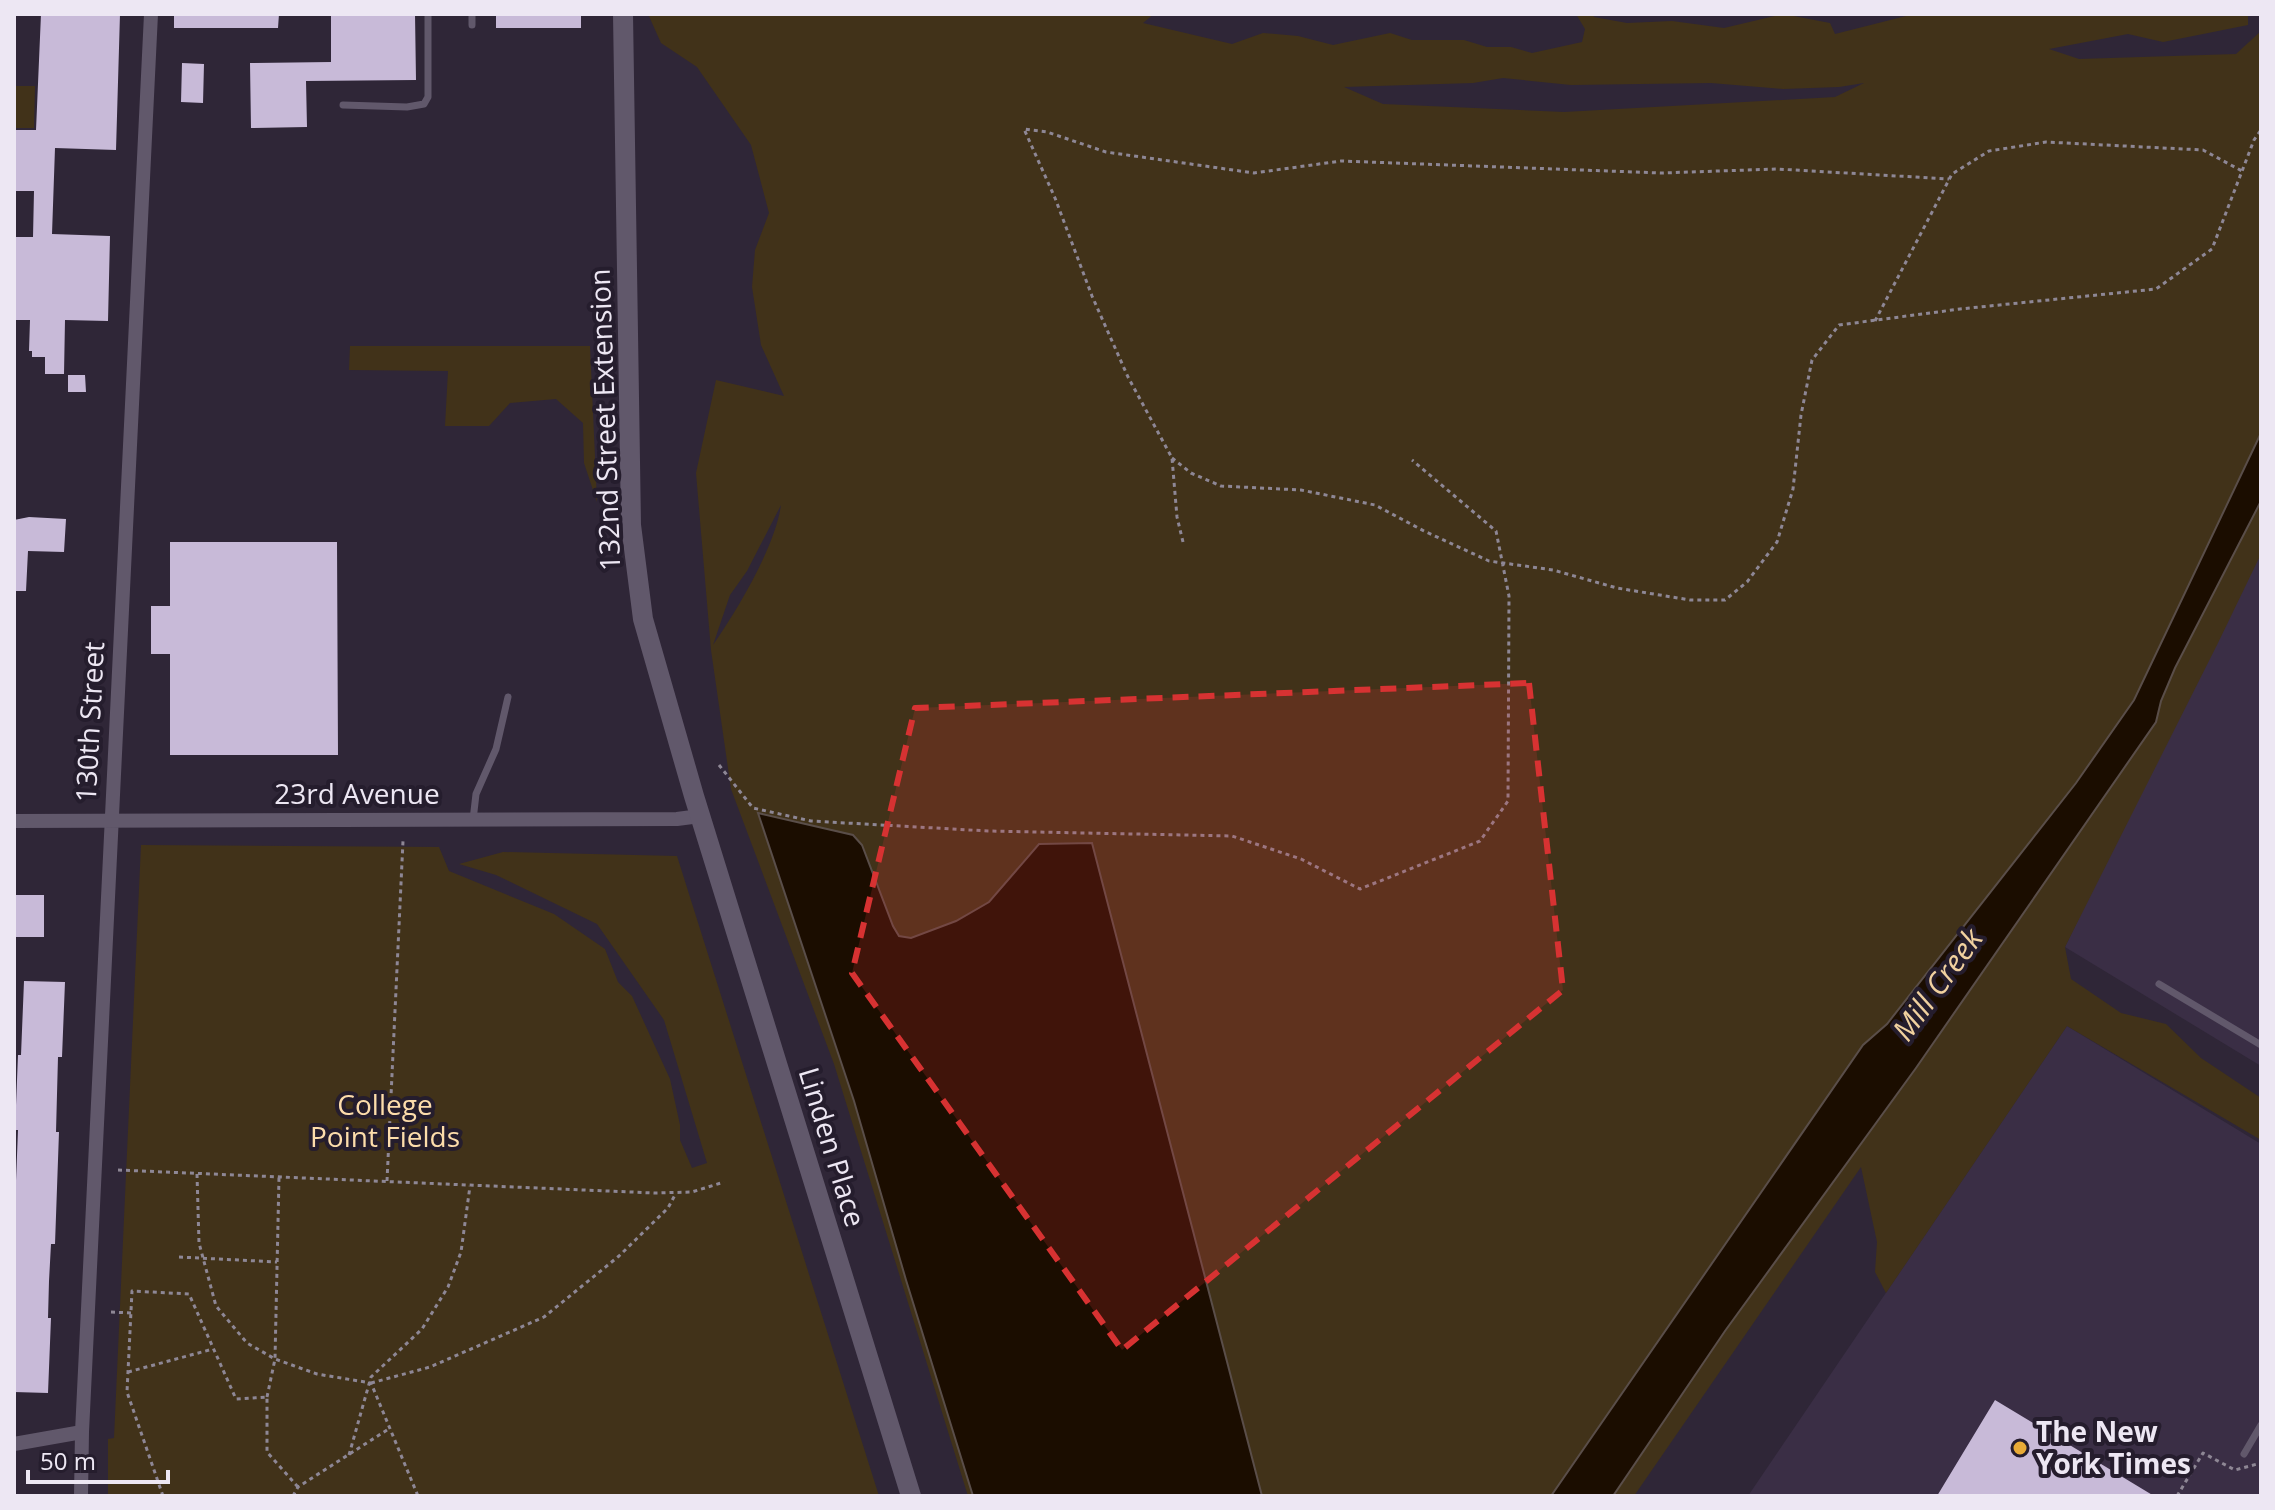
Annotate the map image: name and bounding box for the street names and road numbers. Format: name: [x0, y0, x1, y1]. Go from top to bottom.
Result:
street label: 132nd Street Extension: [580, 268, 628, 572]
street label: 130th Street: [66, 641, 112, 803]
street label: 23rd Avenue: [274, 774, 440, 812]
street label: Linden Place: [791, 1062, 875, 1231]

